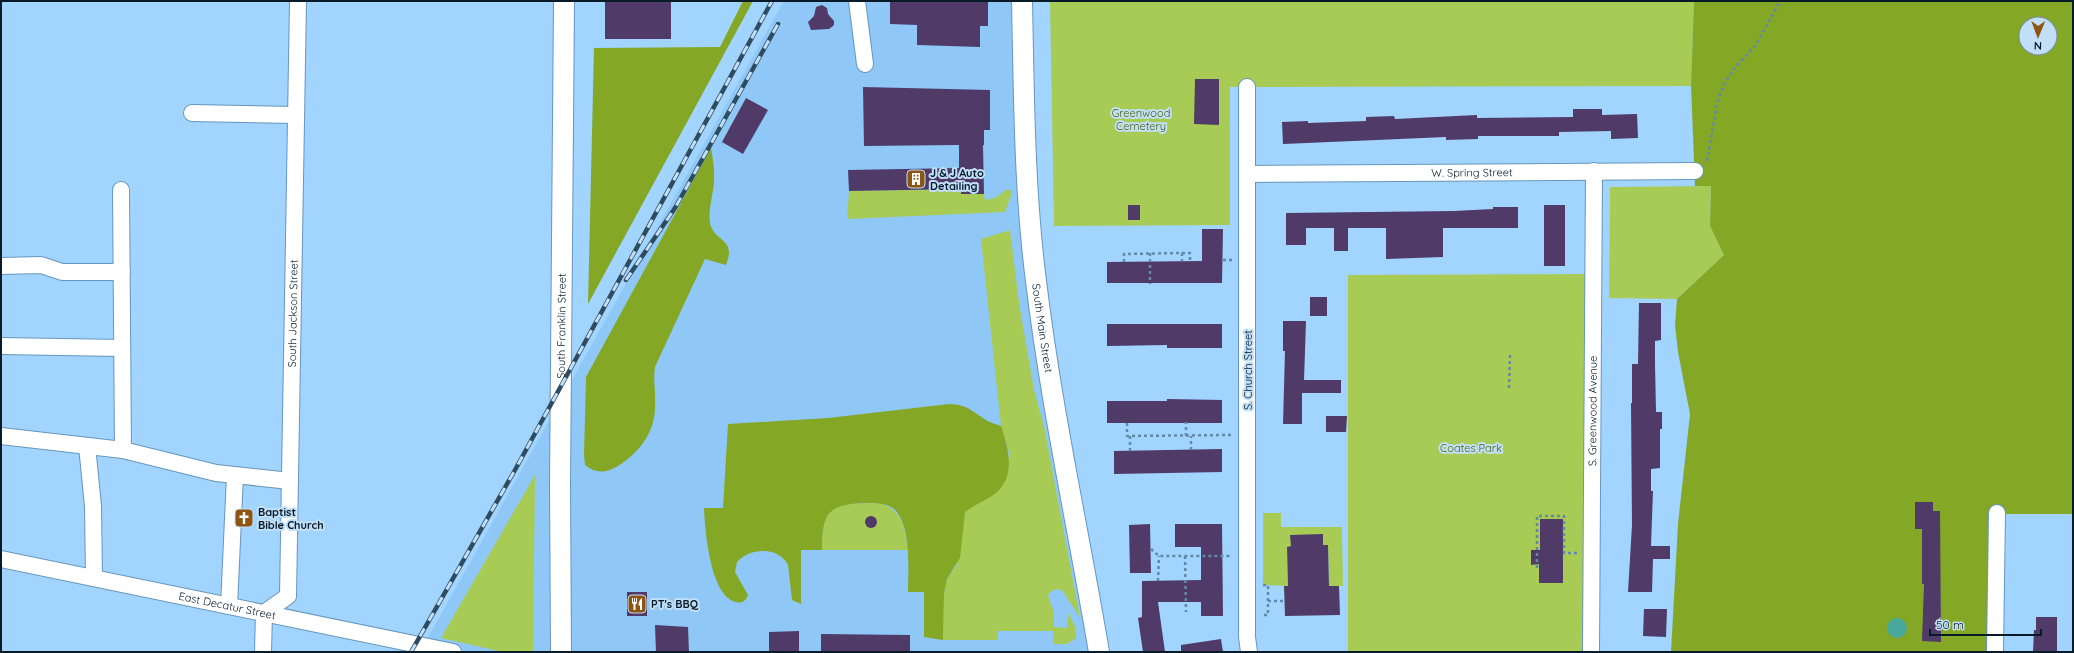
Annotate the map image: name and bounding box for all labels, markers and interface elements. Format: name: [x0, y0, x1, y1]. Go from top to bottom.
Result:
north arrow: [2018, 16, 2058, 56]
text: N: [2034, 39, 2042, 53]
park label: Greenwood Cemetery: [1112, 106, 1170, 133]
street label: W. Spring Street: [1431, 165, 1513, 180]
place label: J & J Auto Detailing: [930, 166, 984, 193]
building icon: J & J Auto Detailing: [905, 168, 927, 190]
street label: South Jackson Street: [285, 259, 301, 368]
street label: South Franklin Street: [554, 273, 569, 379]
street label: South Main Street: [1029, 283, 1056, 374]
street label: S. Church Street: [1241, 330, 1255, 410]
street label: S. Greenwood Avenue: [1585, 356, 1600, 466]
park label: Coates Park: [1440, 441, 1502, 455]
place label: Baptist Bible Church: [258, 505, 324, 532]
church icon: Baptist Bible Church: [233, 507, 255, 529]
street label: East Decatur Street: [177, 589, 277, 622]
restaurant icon: PT's BBQ: [626, 593, 648, 615]
place label: PT's BBQ: [651, 597, 699, 611]
scale bar: [1930, 611, 2041, 637]
text: 50 m: [1936, 617, 1964, 632]

